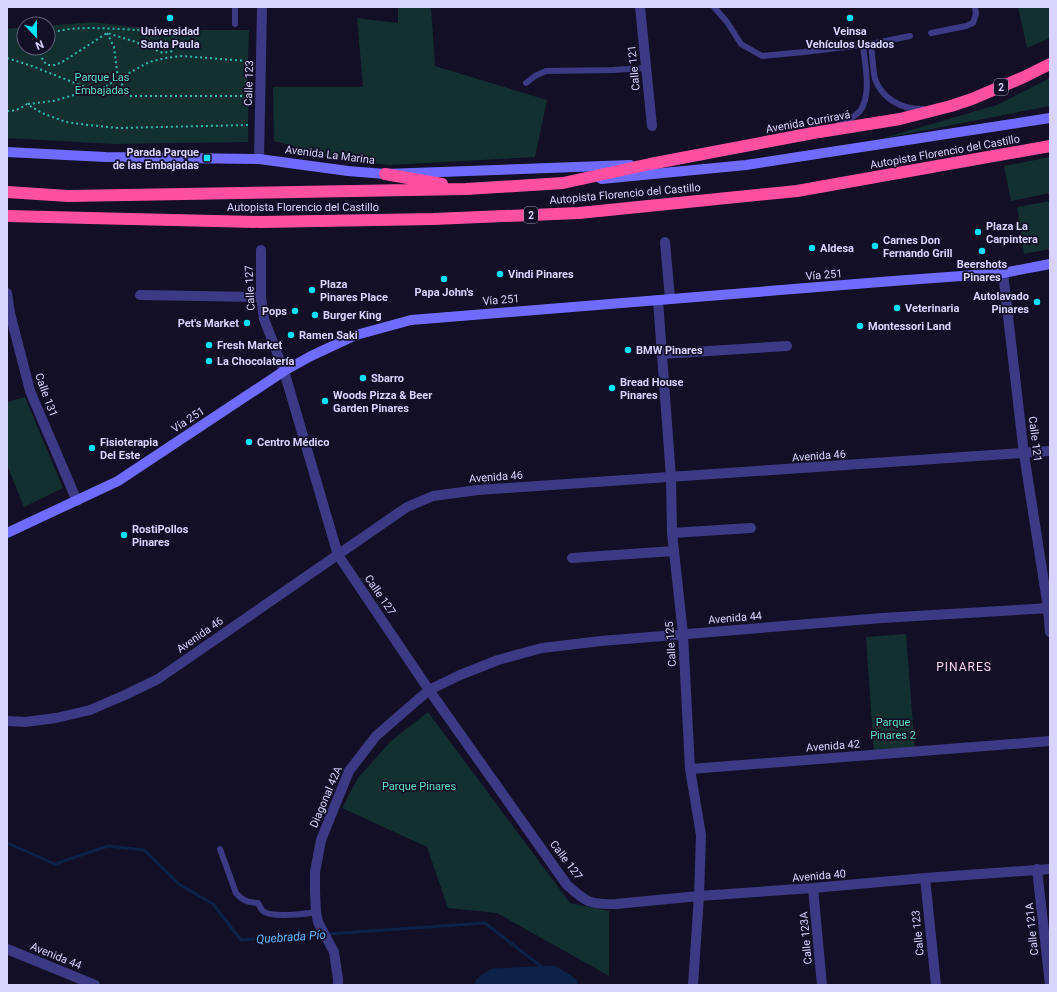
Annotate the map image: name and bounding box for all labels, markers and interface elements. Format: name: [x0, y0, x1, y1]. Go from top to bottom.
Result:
marker: Universidad Santa Paula: [165, 13, 175, 23]
marker: Veinsa Vehículos Usados: [845, 13, 855, 23]
north arrow: [16, 16, 56, 56]
place label: Universidad Santa Paula: [140, 25, 200, 51]
place label: Veinsa Vehículos Usados: [806, 25, 894, 51]
text: N: [33, 37, 46, 52]
street label: Calle 121: [625, 45, 643, 91]
street label: Calle 123: [242, 60, 256, 106]
park label: Parque Las Embajadas: [75, 71, 130, 97]
road number: 2: [994, 79, 1008, 95]
street label: Avenida Curriravá: [765, 108, 851, 136]
street label: Autopista Florencio del Castillo: [869, 132, 1021, 172]
street label: Avenida La Marina: [284, 143, 376, 167]
place label: Parada Parque de las Embajadas: [113, 146, 199, 172]
marker: Parada Parque de las Embajadas: [202, 153, 212, 163]
street label: Autopista Florencio del Castillo: [549, 181, 701, 207]
street label: Autopista Florencio del Castillo: [227, 201, 379, 214]
road number: 2: [524, 207, 538, 223]
place label: Plaza La Carpintera: [986, 220, 1038, 246]
marker: Plaza La Carpintera: [973, 227, 983, 237]
place label: Carnes Don Fernando Grill: [883, 234, 953, 260]
marker: Carnes Don Fernando Grill: [870, 241, 880, 251]
place label: Aldesa: [820, 242, 854, 255]
marker: Aldesa: [807, 243, 817, 253]
marker: Beershots Pinares: [977, 246, 987, 256]
place label: Beershots Pinares: [957, 258, 1008, 284]
street label: Calle 127: [242, 265, 258, 311]
street label: Vía 251: [805, 267, 843, 283]
place label: Vindi Pinares: [508, 268, 574, 281]
marker: Vindi Pinares: [495, 269, 505, 279]
marker: Papa John's: [439, 274, 449, 284]
place label: Plaza Pinares Place: [320, 278, 388, 304]
marker: Plaza Pinares Place: [307, 285, 317, 295]
place label: Papa John's: [415, 286, 474, 299]
place label: Autolavado Pinares: [973, 290, 1029, 316]
street label: Vía 251: [482, 292, 520, 308]
marker: Autolavado Pinares: [1032, 297, 1042, 307]
place label: Veterinaria: [905, 302, 959, 315]
marker: Veterinaria: [892, 303, 902, 313]
place label: Pops: [262, 305, 287, 318]
marker: Pops: [290, 306, 300, 316]
place label: Burger King: [323, 309, 381, 322]
marker: Burger King: [310, 310, 320, 320]
place label: Pet's Market: [178, 317, 239, 330]
marker: Pet's Market: [242, 318, 252, 328]
place label: Montessori Land: [868, 320, 951, 333]
marker: Montessori Land: [855, 321, 865, 331]
place label: Ramen Saki: [299, 329, 358, 342]
marker: Ramen Saki: [286, 330, 296, 340]
place label: Fresh Market: [217, 339, 283, 352]
marker: Fresh Market: [204, 340, 214, 350]
place label: BMW Pinares: [636, 344, 703, 357]
marker: BMW Pinares: [623, 345, 633, 355]
place label: La Chocolatería: [217, 355, 295, 368]
marker: La Chocolatería: [204, 356, 214, 366]
street label: Calle 131: [32, 371, 60, 419]
place label: Sbarro: [371, 372, 404, 385]
marker: Sbarro: [358, 373, 368, 383]
place label: Bread House Pinares: [620, 376, 683, 402]
marker: Bread House Pinares: [607, 383, 617, 393]
place label: Woods Pizza & Beer Garden Pinares: [333, 389, 432, 415]
marker: Woods Pizza & Beer Garden Pinares: [320, 396, 330, 406]
street label: Vía 251: [169, 404, 207, 436]
street label: Calle 121: [1026, 416, 1044, 462]
place label: Fisioterapia Del Este: [100, 436, 158, 462]
place label: Centro Médico: [257, 436, 329, 449]
marker: Centro Médico: [244, 437, 254, 447]
marker: Fisioterapia Del Este: [87, 443, 97, 453]
street label: Avenida 46: [792, 448, 846, 464]
street label: Avenida 46: [469, 469, 523, 485]
place label: RostiPollos Pinares: [132, 523, 189, 549]
marker: RostiPollos Pinares: [119, 530, 129, 540]
street label: Calle 127: [362, 572, 398, 618]
street label: Avenida 44: [708, 609, 762, 627]
street label: Avenida 46: [174, 614, 226, 656]
street label: Calle 125: [663, 621, 679, 667]
district label: PINARES: [936, 660, 992, 674]
park label: Parque Pinares 2: [870, 716, 916, 742]
street label: Avenida 42: [806, 738, 860, 754]
street label: Diagonal 42A: [307, 764, 345, 830]
park label: Parque Pinares: [382, 780, 456, 793]
street label: Calle 127: [547, 838, 585, 882]
street label: Avenida 40: [792, 867, 846, 885]
street label: Calle 121A: [1023, 901, 1041, 956]
street label: Calle 123A: [797, 910, 815, 965]
street label: Calle 123: [909, 910, 927, 956]
water label: Quebrada Pío: [256, 928, 327, 946]
street label: Avenida 44: [29, 940, 83, 972]

